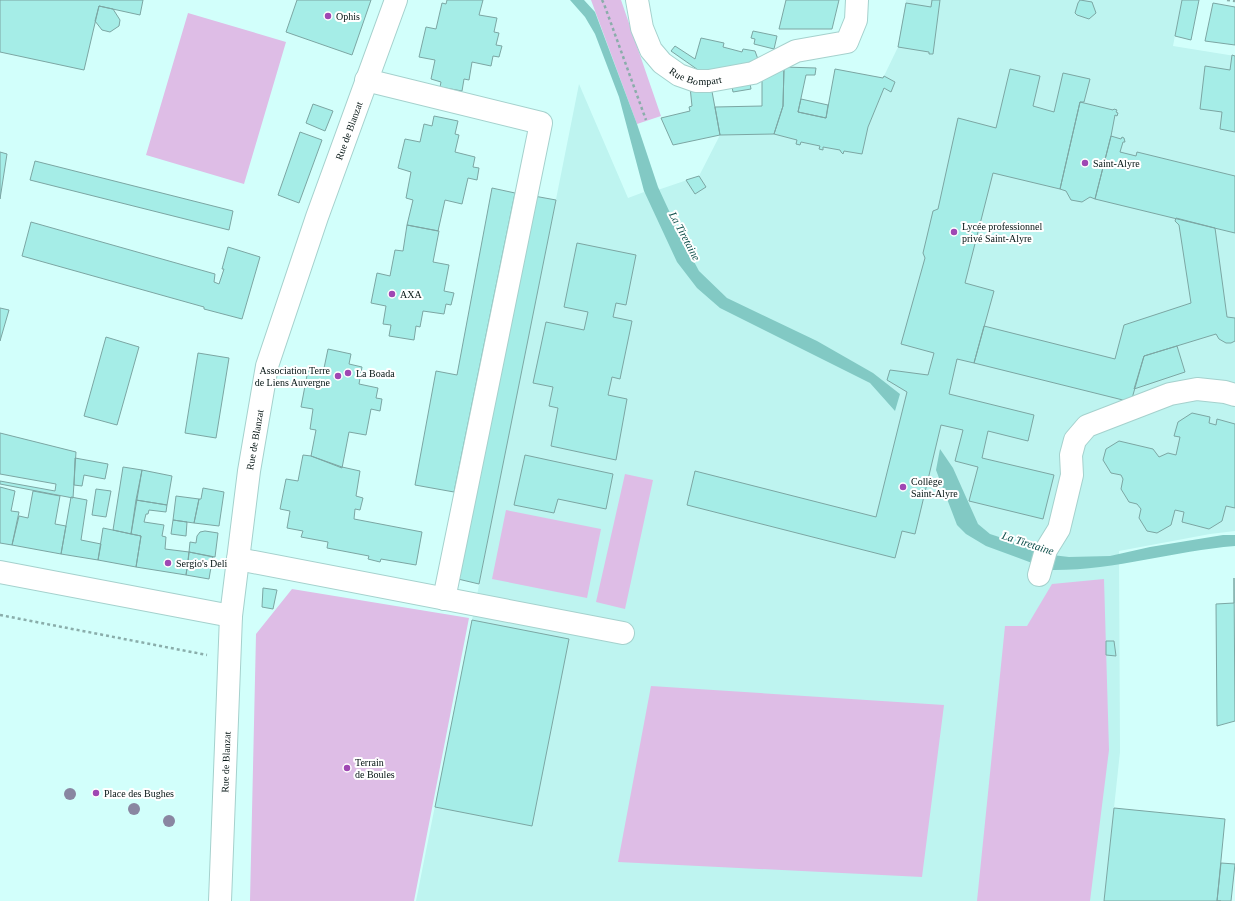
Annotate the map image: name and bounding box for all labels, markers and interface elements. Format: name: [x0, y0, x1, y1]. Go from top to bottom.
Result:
marker: Ophis: [323, 11, 333, 21]
place label: Ophis: [336, 11, 360, 22]
street label: Rue Bompart: [668, 65, 723, 87]
street label: Rue de Blanzat: [333, 100, 364, 161]
marker: Saint-Alyre: [1080, 158, 1090, 168]
place label: Saint-Alyre: [1093, 158, 1140, 169]
water label: La Tiretaine: [667, 209, 703, 263]
place label: Lycée professionnel privé Saint-Alyre: [962, 221, 1042, 244]
marker: Lycée professionnel privé Saint-Alyre: [949, 227, 959, 237]
marker: AXA: [387, 289, 397, 299]
place label: AXA: [400, 289, 422, 300]
place label: Association Terre de Liens Auvergne: [255, 365, 331, 388]
marker: La Boada: [343, 368, 353, 378]
place label: La Boada: [356, 368, 395, 379]
marker: Association Terre de Liens Auvergne: [333, 371, 343, 381]
street label: Rue de Blanzat: [244, 408, 265, 471]
place label: Collège Saint-Alyre: [911, 476, 958, 499]
marker: Collège Saint-Alyre: [898, 482, 908, 492]
water label: La Tiretaine: [1000, 529, 1055, 557]
marker: Sergio's Deli: [163, 558, 173, 568]
place label: Sergio's Deli: [176, 558, 228, 569]
street label: Rue de Blanzat: [219, 731, 232, 793]
place label: Terrain de Boules: [355, 757, 395, 780]
marker: Terrain de Boules: [342, 763, 352, 773]
marker: Place des Bughes: [91, 788, 101, 798]
place label: Place des Bughes: [104, 788, 174, 799]

